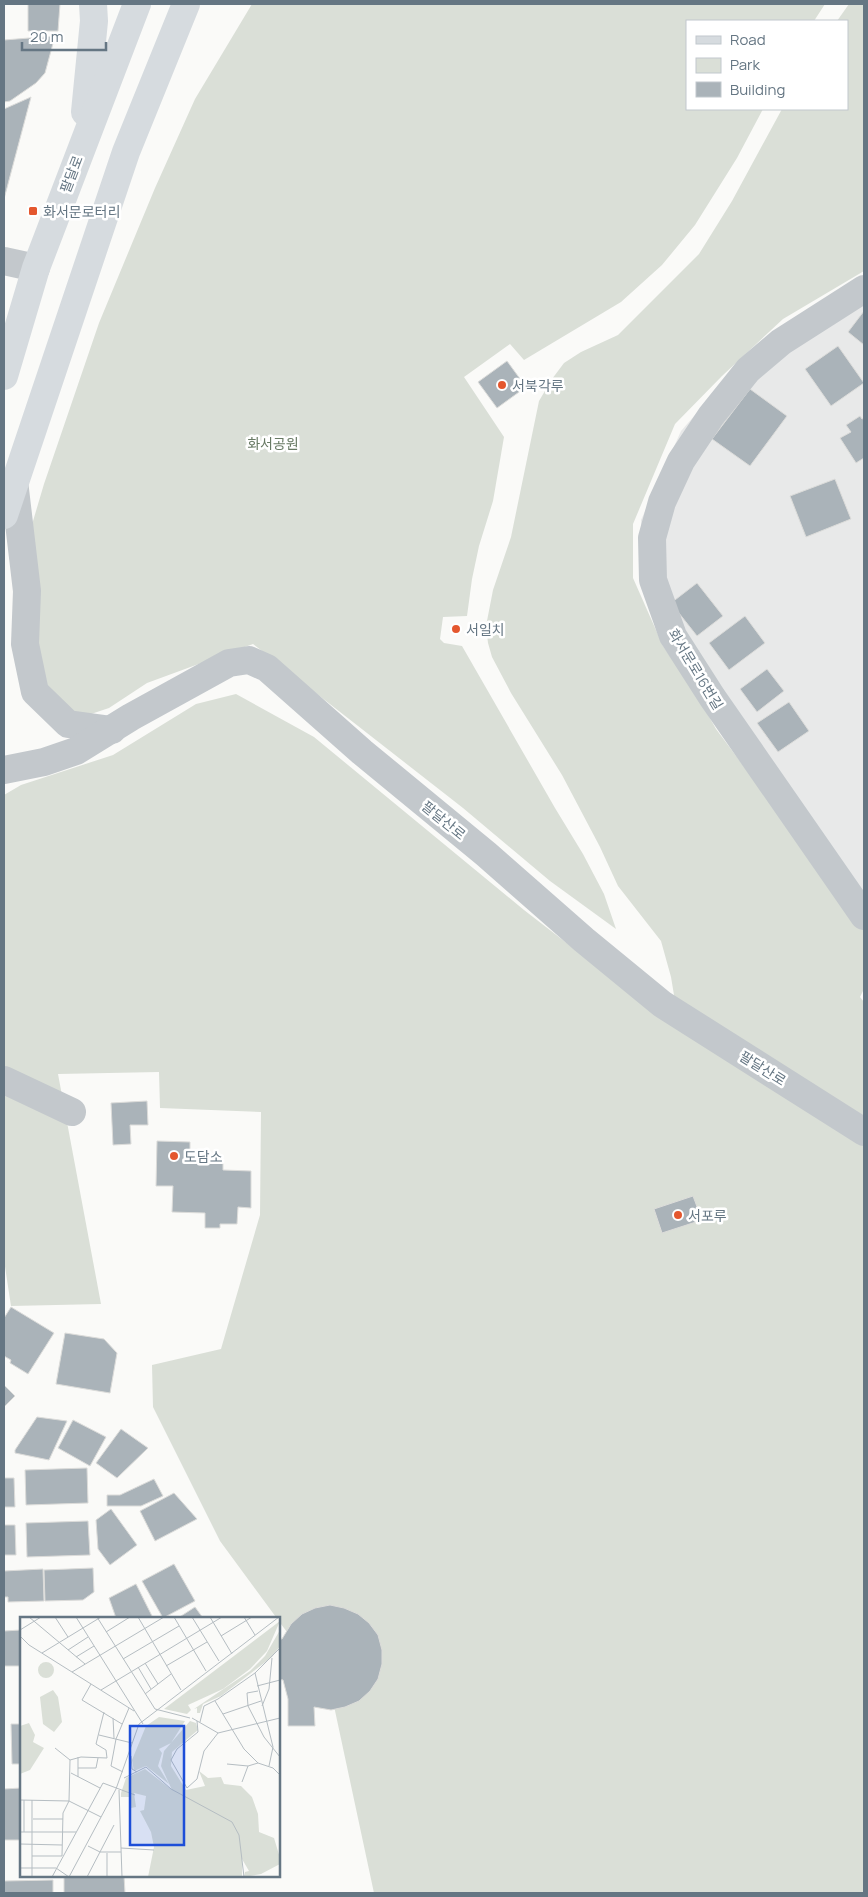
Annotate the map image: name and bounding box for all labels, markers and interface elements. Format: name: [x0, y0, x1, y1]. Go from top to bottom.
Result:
scale bar: [22, 20, 106, 52]
legend: [686, 20, 848, 110]
text: 20 m: [30, 26, 63, 47]
text: Road: [730, 29, 766, 50]
text: Park: [730, 54, 760, 75]
text: Building: [730, 79, 785, 100]
street label: 팔달로: [55, 152, 87, 195]
place label: 화서문로터리: [43, 202, 120, 221]
marker: 화서문로터리: [27, 205, 39, 217]
place label: 서북각루: [512, 376, 564, 395]
marker: 서북각루: [496, 379, 508, 391]
park label: 화서공원: [247, 434, 299, 453]
place label: 서일치: [466, 620, 505, 639]
marker: 서일치: [450, 623, 462, 635]
street label: 화서문로16번길: [664, 625, 728, 713]
street label: 팔달산로: [418, 796, 470, 844]
street label: 팔달산로: [736, 1046, 790, 1090]
place label: 도담소: [184, 1147, 223, 1166]
marker: 도담소: [168, 1150, 180, 1162]
place label: 서포루: [688, 1206, 727, 1225]
marker: 서포루: [672, 1209, 684, 1221]
inset map: [20, 1617, 280, 1877]

